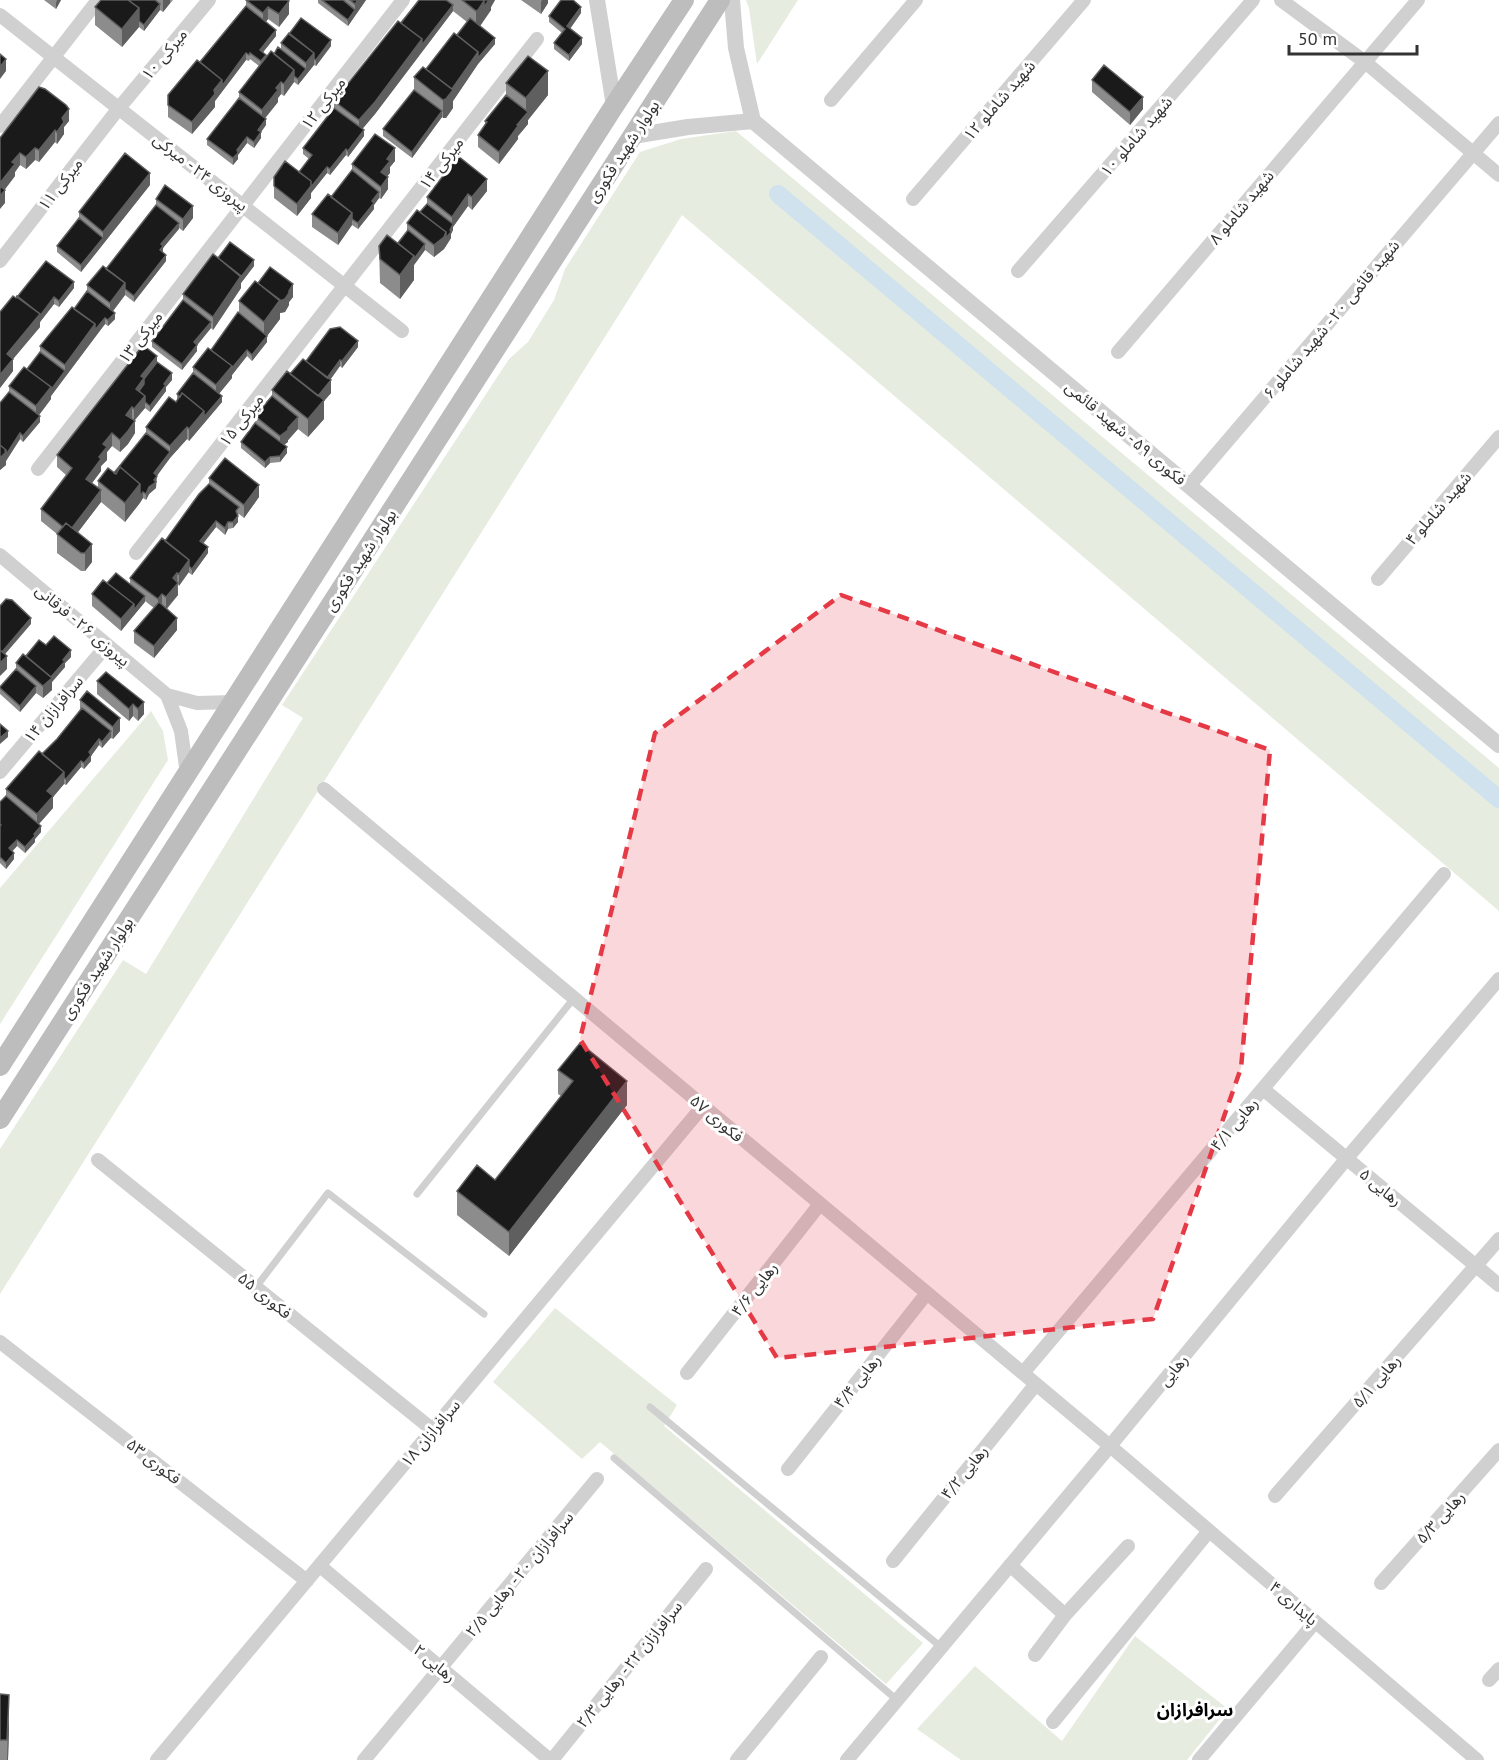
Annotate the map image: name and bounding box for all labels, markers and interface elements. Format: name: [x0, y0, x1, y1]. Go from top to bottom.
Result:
scale bar: [1289, 18, 1416, 56]
street label: میرکی ۱۰: [137, 24, 191, 84]
text: 50 m: [1298, 27, 1337, 50]
street label: شهید شاملو ۱۲: [959, 56, 1039, 144]
street label: میرکی ۱۲: [296, 73, 350, 133]
street label: شهید شاملو ۱۰: [1096, 92, 1176, 180]
street label: بولوار شهید فکوری: [583, 96, 663, 206]
street label: پیروزی ۲۴ - میرکی: [149, 129, 252, 216]
street label: میرکی ۱۴: [414, 133, 468, 193]
street label: میرکی ۱۱: [33, 154, 87, 214]
street label: شهید شاملو ۸: [1204, 166, 1278, 248]
street label: شهید قائمی ۲۰ - شهید شاملو ۶: [1259, 235, 1403, 403]
street label: میرکی ۱۳: [113, 307, 167, 367]
street label: فکوری ۵۹ - شهید قائمی: [1061, 377, 1191, 489]
street label: میرکی ۱۵: [214, 390, 268, 450]
street label: شهید شاملو ۴: [1401, 467, 1475, 549]
street label: بولوار شهید فکوری: [320, 505, 400, 615]
street label: پیروزی ۲۶ - فرقانی: [31, 580, 134, 671]
street label: سرافرازان ۱۴: [19, 671, 87, 747]
street label: بولوار شهید فکوری: [57, 913, 137, 1023]
street label: فکوری ۵۷: [686, 1090, 748, 1146]
street label: رهایی ۴/۱: [1206, 1093, 1262, 1155]
street label: رهایی ۵: [1356, 1164, 1406, 1210]
street label: رهایی ۴/۶: [726, 1258, 782, 1320]
street label: فکوری ۵۵: [234, 1267, 296, 1323]
street label: رهایی ۴/۴: [829, 1350, 885, 1412]
street label: رهایی: [1154, 1350, 1192, 1390]
street label: رهایی ۵/۱: [1348, 1350, 1404, 1412]
street label: سرافرازان ۱۸: [396, 1395, 464, 1471]
street label: فکوری ۵۳: [123, 1434, 185, 1488]
street label: رهایی ۴/۲: [936, 1441, 992, 1503]
street label: رهایی ۵/۳: [1411, 1487, 1469, 1547]
street label: سرافرازان ۲۰ - رهایی ۲/۵: [461, 1507, 577, 1641]
street label: پایداری ۴: [1265, 1576, 1322, 1630]
street label: سرافرازان ۲۲ - رهایی ۲/۳: [572, 1596, 686, 1732]
street label: رهایی ۲: [410, 1640, 460, 1686]
district label: سرافرازان: [1157, 1698, 1233, 1721]

